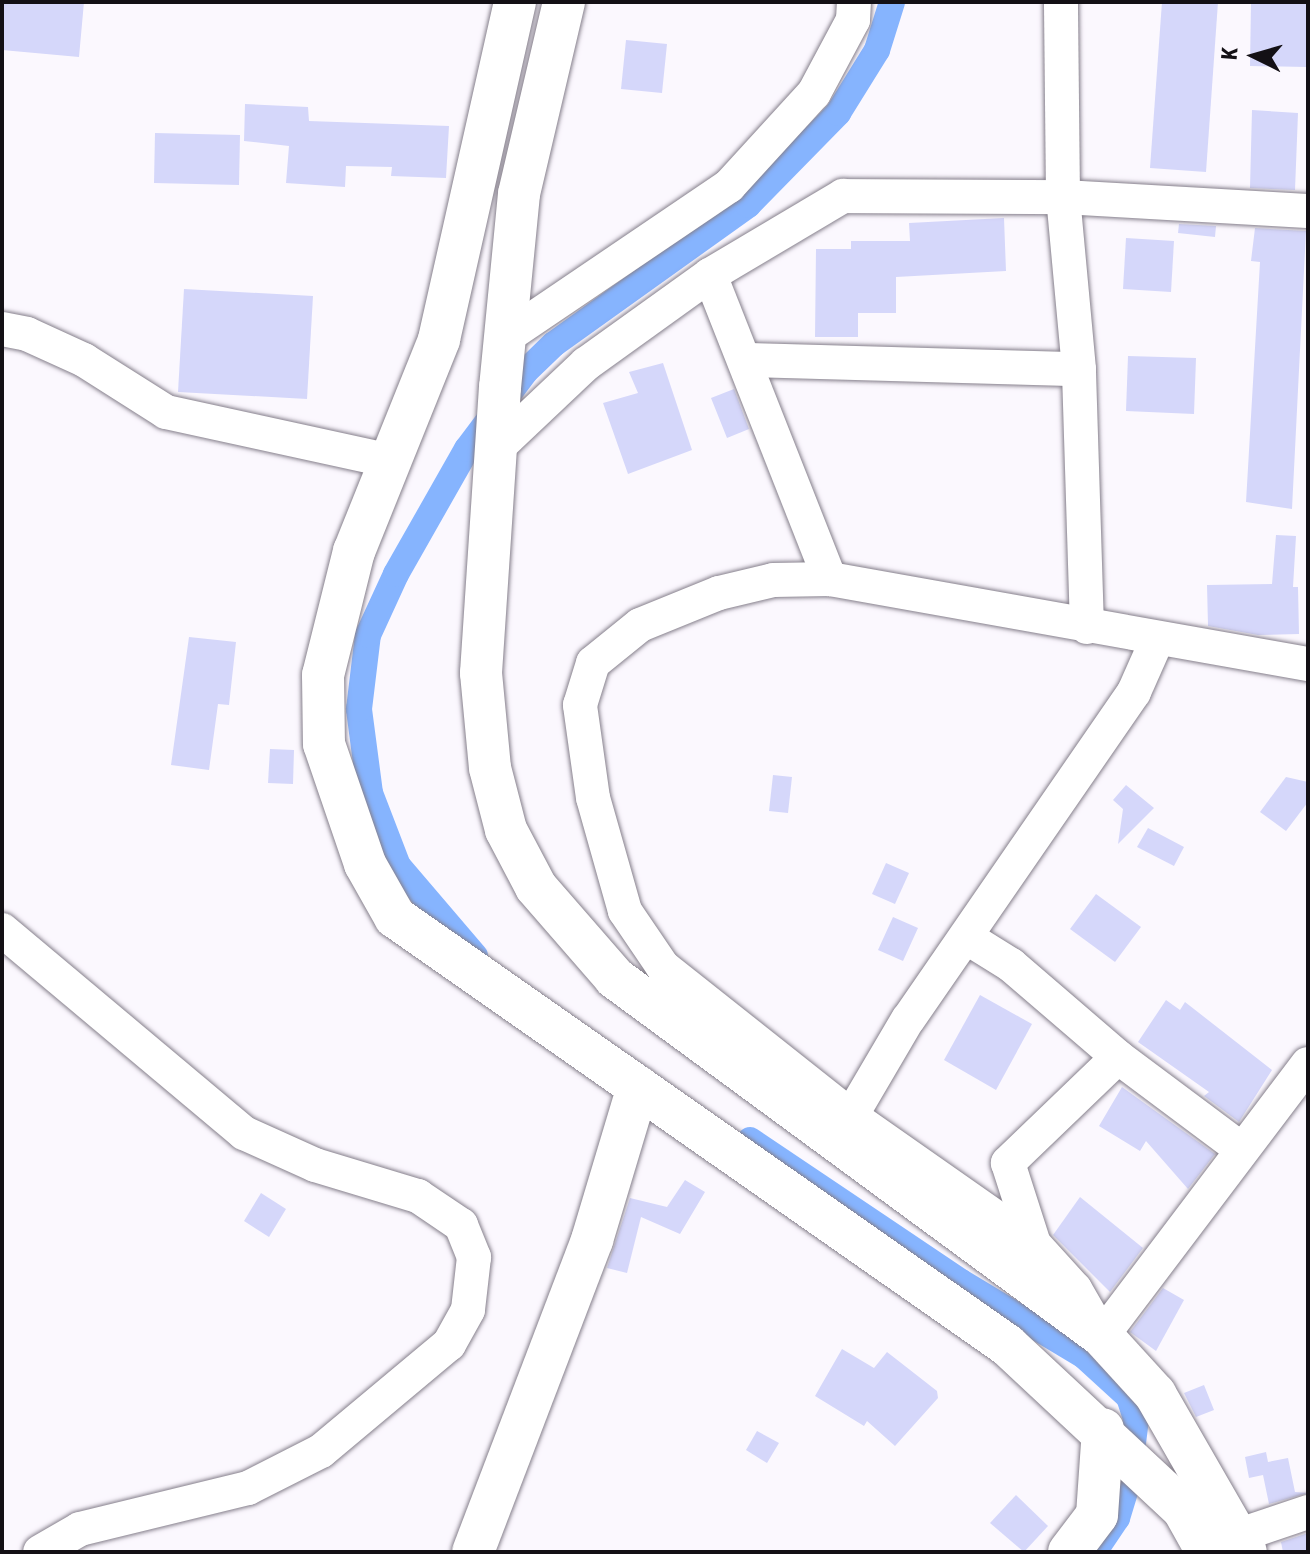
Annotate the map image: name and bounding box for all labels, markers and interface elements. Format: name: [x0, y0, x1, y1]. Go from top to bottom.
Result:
north arrow: [1214, 16, 1294, 96]
text: K: [1217, 47, 1243, 61]

